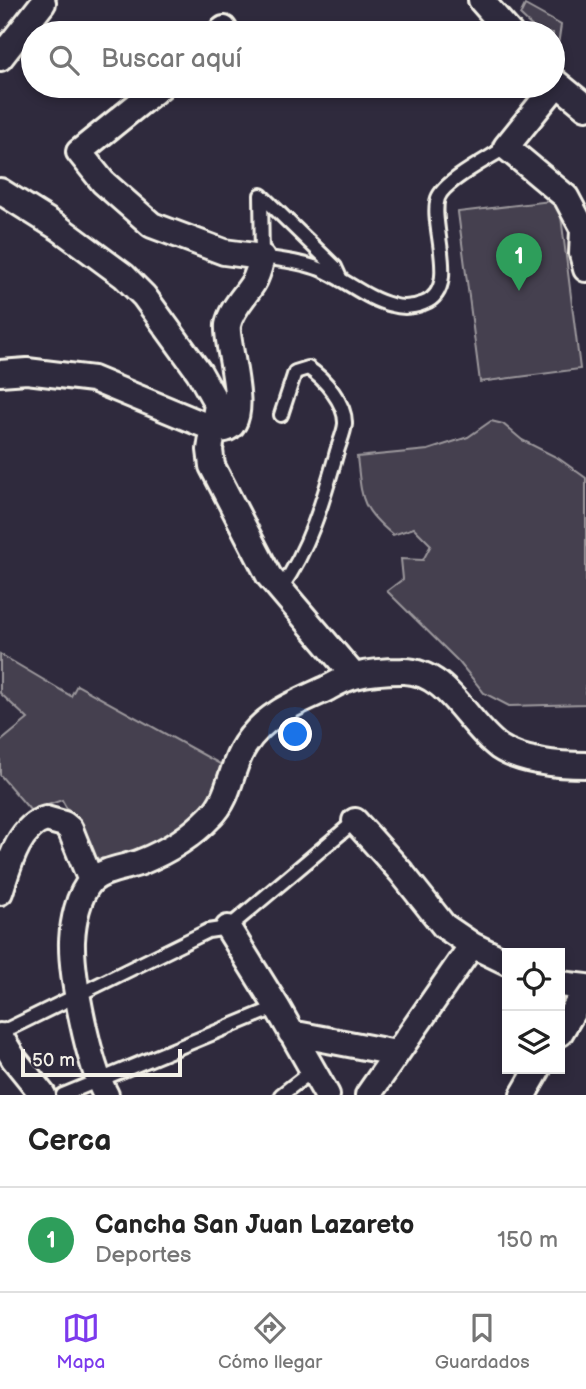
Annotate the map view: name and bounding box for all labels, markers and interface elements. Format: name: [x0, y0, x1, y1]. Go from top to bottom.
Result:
search box: [21, 21, 565, 98]
icon: search: [45, 41, 83, 79]
text: Buscar aquí: [101, 44, 242, 75]
pin: 1: [496, 233, 542, 291]
your location: [278, 717, 312, 751]
map controls: [502, 948, 565, 1074]
button: locate: [502, 948, 565, 1011]
button: layers: [502, 1011, 565, 1074]
scale bar: [21, 1046, 182, 1078]
text: 50 m: [32, 1049, 75, 1072]
text: Cerca: [28, 1123, 111, 1159]
text: Cancha San Juan Lazareto: [95, 1210, 414, 1241]
text: 1: [46, 1226, 56, 1254]
text: 150 m: [497, 1226, 558, 1254]
text: Deportes: [95, 1241, 191, 1269]
tab: Mapa: [56, 1309, 105, 1374]
tab: Cómo llegar: [218, 1309, 322, 1374]
tab: Guardados: [435, 1309, 530, 1374]

